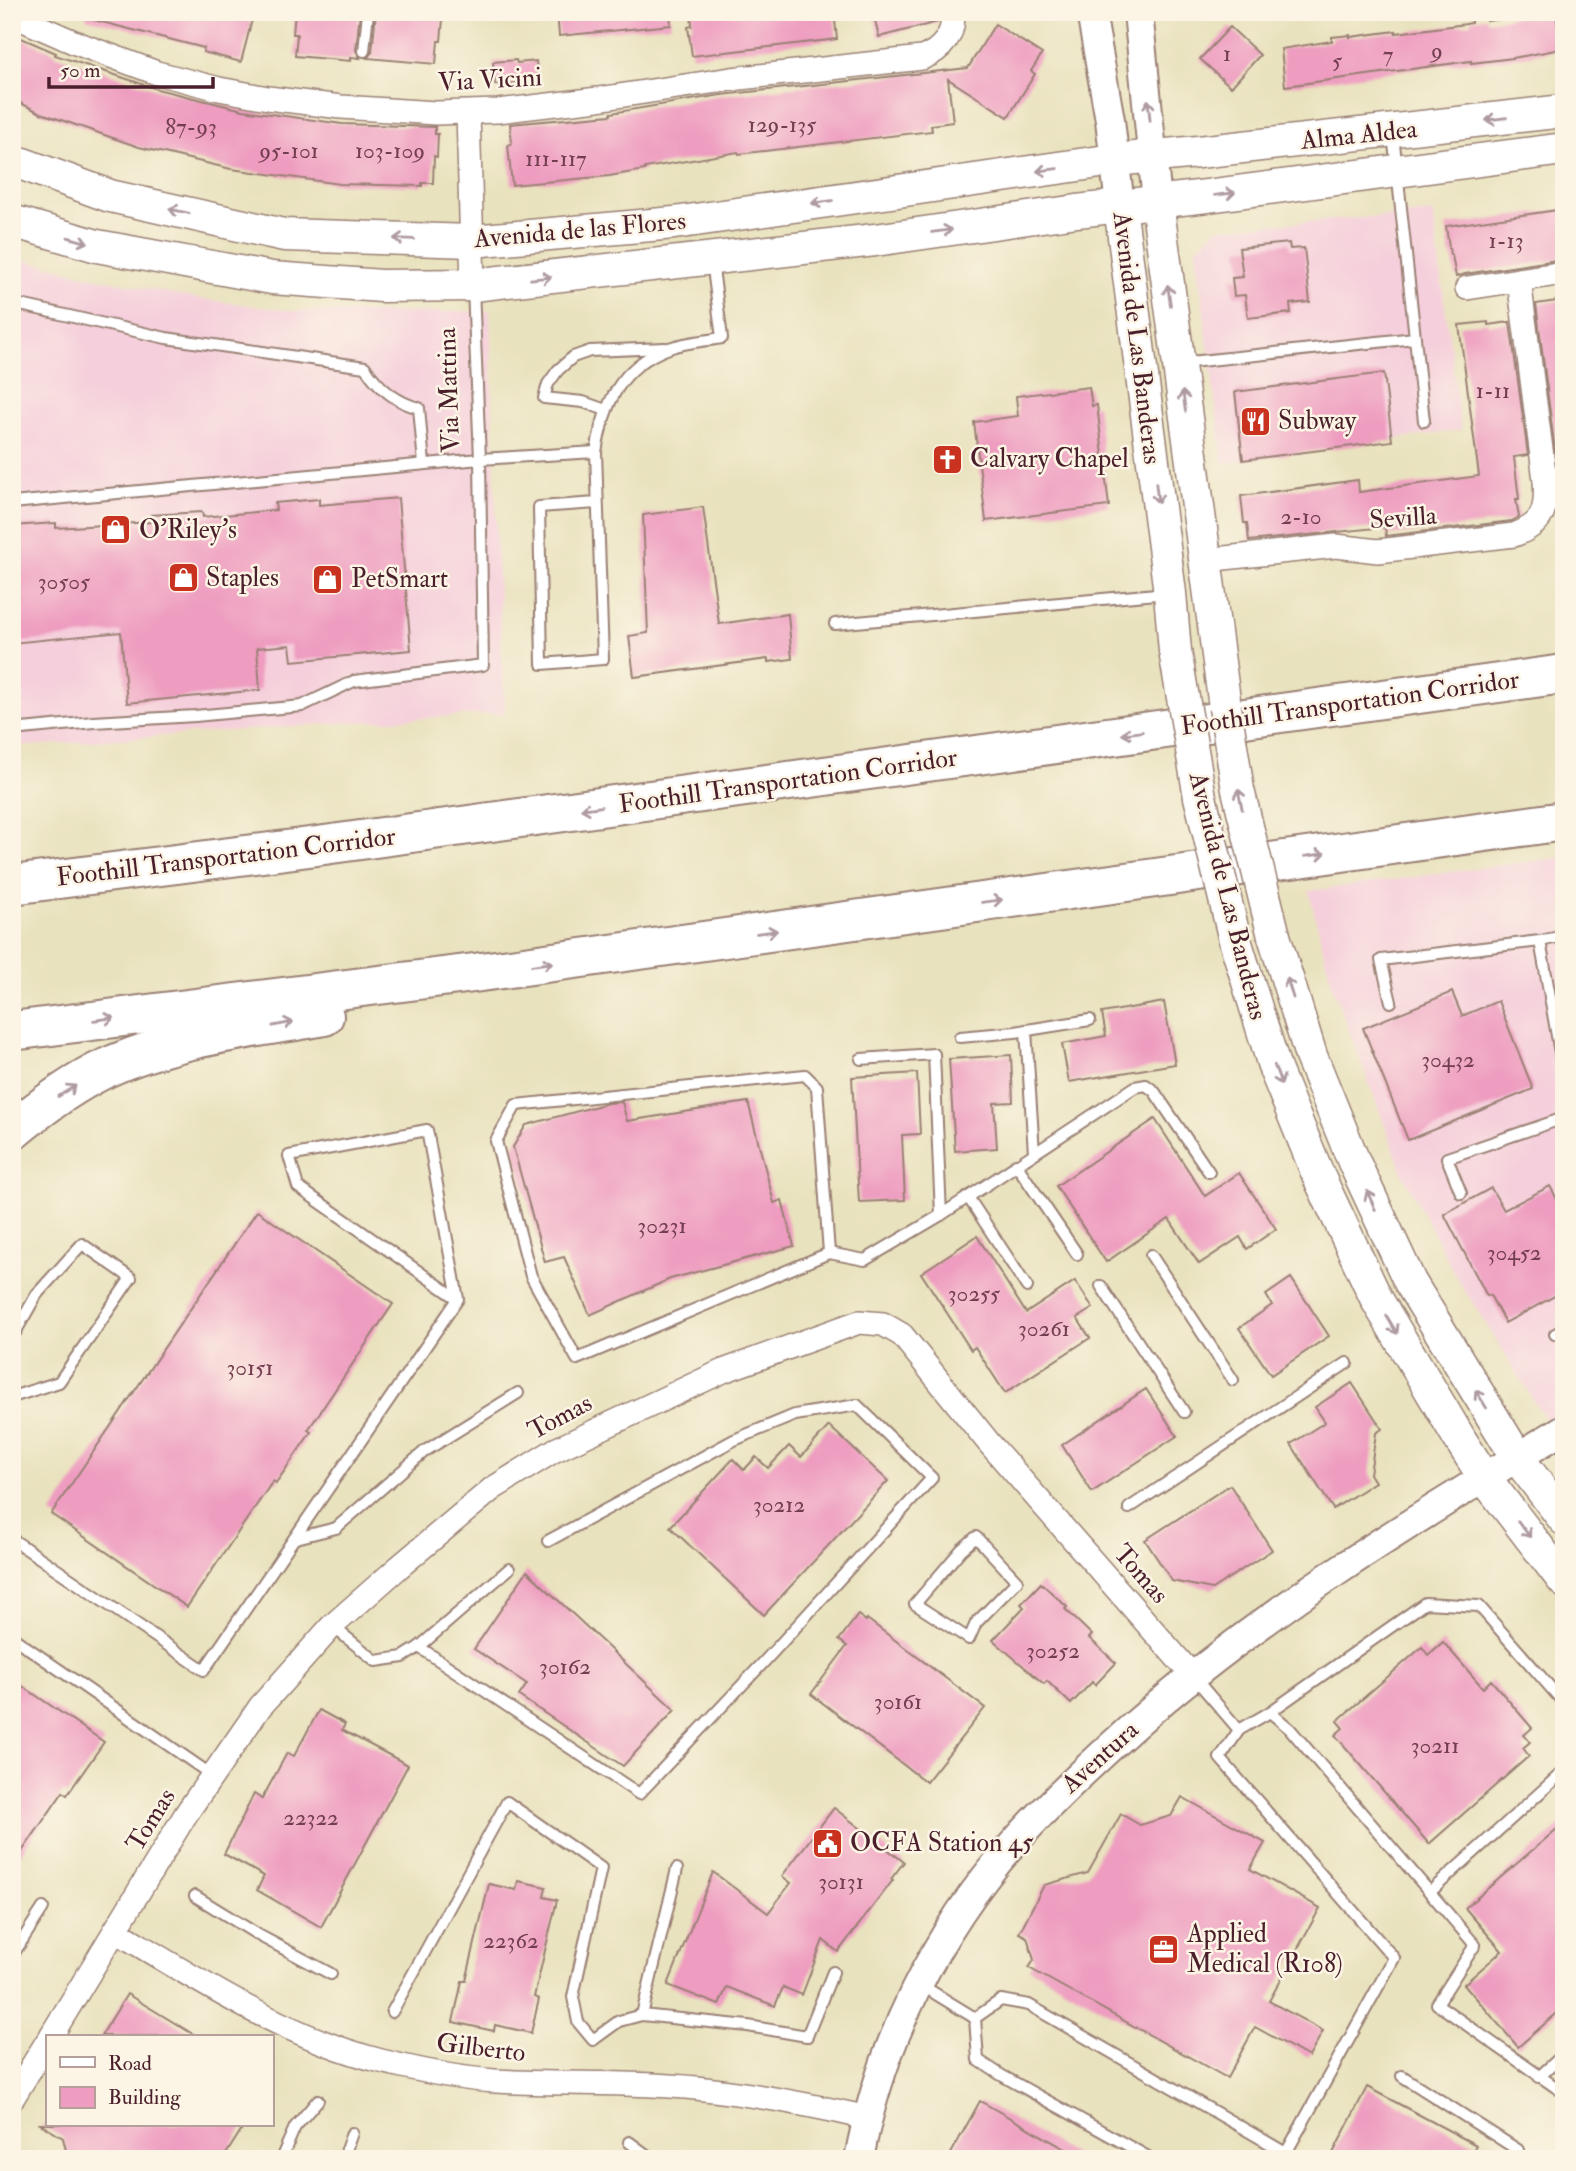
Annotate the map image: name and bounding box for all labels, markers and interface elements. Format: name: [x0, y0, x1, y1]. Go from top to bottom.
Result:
house number: 9: [1429, 36, 1443, 65]
house number: 1: [1223, 39, 1231, 68]
house number: 7: [1383, 40, 1394, 69]
scale bar: [49, 46, 214, 90]
house number: 5: [1332, 46, 1342, 75]
text: 50 m: [60, 57, 101, 84]
street label: Via Vicini: [437, 61, 543, 99]
one-way arrow: [1142, 99, 1155, 121]
house number: 129-135: [748, 110, 816, 139]
house number: 87-93: [165, 112, 217, 141]
street label: Alma Aldea: [1298, 113, 1419, 157]
one-way arrow: [1485, 113, 1508, 126]
house number: 95-101: [257, 136, 319, 165]
house number: 103-109: [355, 136, 425, 165]
house number: 111-117: [525, 144, 587, 173]
one-way arrow: [1036, 163, 1059, 176]
one-way arrow: [1213, 187, 1236, 200]
one-way arrow: [811, 196, 833, 209]
one-way arrow: [168, 204, 191, 218]
street label: Avenida de las Flores: [472, 205, 687, 255]
street label: Avenida de Las Banderas: [1106, 209, 1168, 466]
one-way arrow: [930, 224, 953, 237]
house number: 1-13: [1489, 226, 1523, 255]
one-way arrow: [392, 233, 415, 246]
one-way arrow: [66, 234, 88, 247]
one-way arrow: [529, 271, 552, 284]
one-way arrow: [1162, 284, 1175, 307]
street label: Via Mattina: [431, 327, 467, 453]
house number: 1-11: [1476, 376, 1510, 405]
one-way arrow: [1178, 390, 1191, 413]
restaurant icon: Subway: [1238, 404, 1272, 438]
place label: Subway: [1278, 405, 1357, 437]
church icon: Calvary Chapel: [930, 442, 964, 476]
place label: Calvary Chapel: [970, 443, 1129, 476]
one-way arrow: [1150, 481, 1163, 504]
street label: Sevilla: [1368, 500, 1438, 536]
house number: 2-10: [1280, 502, 1322, 531]
shop icon: O'Riley's: [99, 513, 133, 547]
place label: O'Riley's: [139, 514, 237, 546]
shop icon: Staples: [166, 561, 200, 595]
place label: Staples: [206, 562, 279, 595]
shop icon: PetSmart: [311, 562, 345, 596]
place label: PetSmart: [351, 563, 448, 595]
house number: 30505: [38, 567, 90, 596]
street label: Foothill Transportation Corridor: [1179, 663, 1522, 744]
one-way arrow: [1121, 727, 1144, 740]
street label: Foothill Transportation Corridor: [617, 741, 960, 822]
street label: Avenida de Las Banderas: [1182, 768, 1274, 1023]
one-way arrow: [1232, 788, 1246, 811]
one-way arrow: [580, 802, 603, 815]
street label: Foothill Transportation Corridor: [55, 820, 398, 895]
one-way arrow: [1303, 849, 1326, 862]
one-way arrow: [980, 894, 1003, 907]
one-way arrow: [755, 925, 778, 938]
one-way arrow: [530, 957, 553, 970]
one-way arrow: [1282, 977, 1295, 999]
one-way arrow: [92, 1013, 115, 1026]
one-way arrow: [271, 1016, 294, 1030]
house number: 30432: [1421, 1045, 1475, 1074]
one-way arrow: [1272, 1063, 1285, 1085]
one-way arrow: [57, 1083, 77, 1097]
one-way arrow: [1364, 1190, 1377, 1211]
house number: 30231: [637, 1211, 687, 1240]
house number: 30452: [1487, 1238, 1541, 1267]
house number: 30255: [948, 1279, 1000, 1308]
house number: 30261: [1018, 1314, 1070, 1343]
one-way arrow: [1385, 1315, 1399, 1335]
house number: 30151: [227, 1353, 273, 1382]
street label: Tomas: [522, 1387, 598, 1447]
one-way arrow: [1474, 1390, 1488, 1410]
house number: 30212: [753, 1490, 805, 1519]
one-way arrow: [1516, 1519, 1531, 1538]
street label: Tomas: [1107, 1538, 1176, 1610]
house number: 30252: [1026, 1636, 1080, 1665]
house number: 30162: [539, 1652, 591, 1681]
house number: 30161: [874, 1687, 922, 1716]
street label: Aventura: [1054, 1714, 1146, 1801]
house number: 30211: [1411, 1731, 1459, 1760]
street label: Tomas: [119, 1783, 183, 1857]
house number: 22322: [283, 1803, 339, 1832]
public building icon: OCFA Station 45: [810, 1826, 844, 1860]
place label: OCFA Station 45: [850, 1827, 1034, 1859]
house number: 30131: [818, 1867, 864, 1896]
place label: Applied Medical (R108): [1186, 1918, 1343, 1980]
house number: 22362: [483, 1926, 539, 1955]
office icon: Applied Medical (R108): [1147, 1932, 1181, 1966]
street label: Gilberto: [435, 2027, 527, 2069]
legend: [46, 2035, 273, 2126]
text: Road: [108, 2050, 153, 2077]
text: Building: [108, 2084, 181, 2111]

